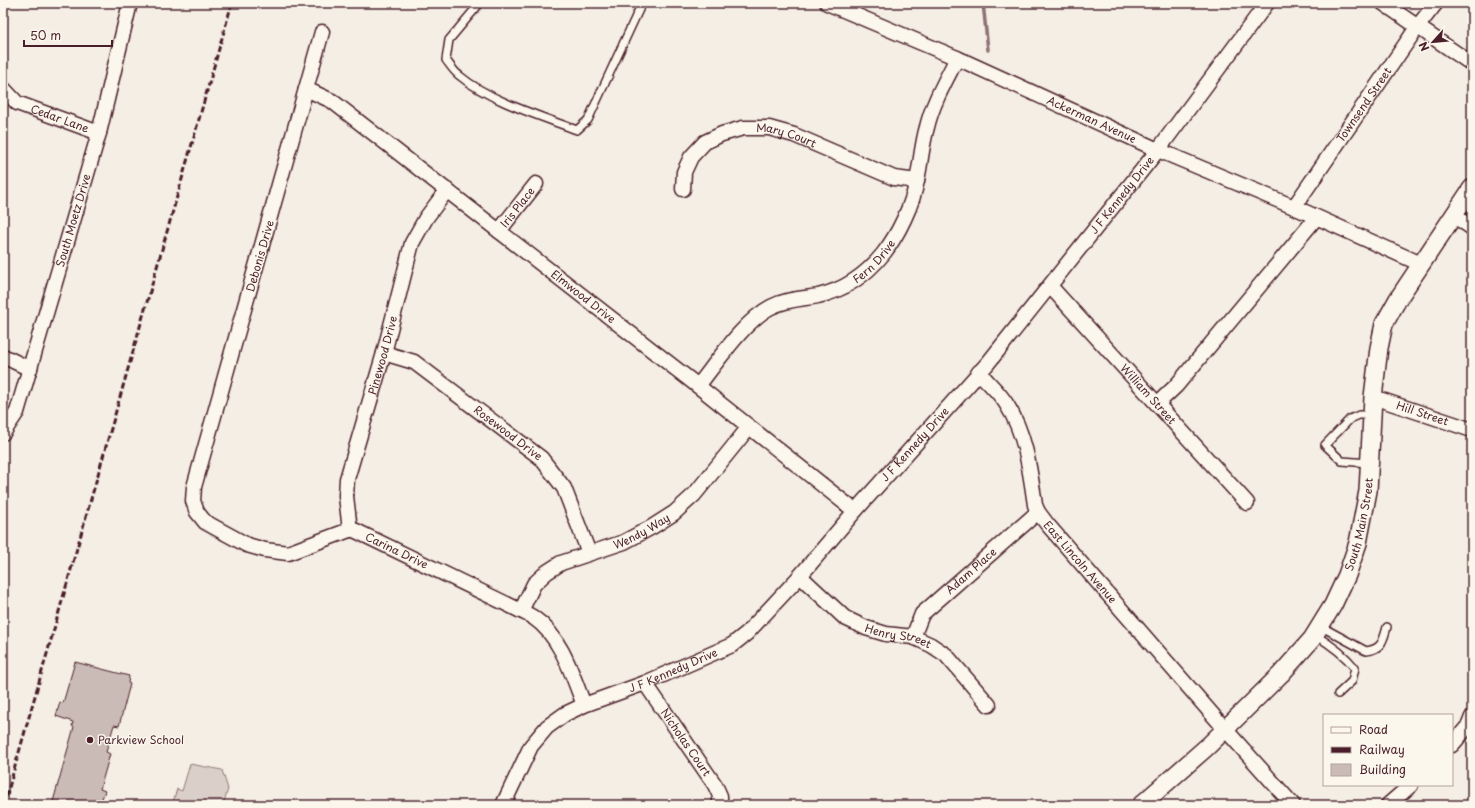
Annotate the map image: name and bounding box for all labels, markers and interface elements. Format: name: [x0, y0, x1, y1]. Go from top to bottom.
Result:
scale bar: [24, 22, 112, 48]
north arrow: [1413, 22, 1453, 62]
text: 50 m: [30, 26, 61, 44]
text: N: [1414, 39, 1433, 55]
street label: Townsend Street: [1332, 63, 1396, 145]
street label: Ackerman Avenue: [1044, 91, 1140, 147]
street label: Cedar Lane: [28, 100, 91, 137]
street label: Mary Court: [756, 119, 820, 152]
street label: J F Kennedy Drive: [1085, 152, 1158, 237]
street label: South Moetz Drive: [51, 172, 95, 269]
street label: Iris Place: [496, 183, 539, 231]
street label: Debonis Drive: [241, 218, 278, 294]
street label: Fern Drive: [849, 236, 899, 287]
street label: Elmwood Drive: [547, 265, 620, 327]
street label: Pinewood Drive: [363, 314, 401, 397]
street label: William Street: [1117, 360, 1181, 428]
street label: Hill Street: [1394, 396, 1451, 430]
street label: Rosewood Drive: [470, 401, 546, 464]
street label: J F Kennedy Drive: [876, 403, 953, 485]
street label: South Main Street: [1340, 477, 1377, 573]
street label: Wendy Way: [611, 509, 673, 553]
street label: East Lincoln Avenue: [1040, 517, 1121, 607]
street label: Carina Drive: [363, 528, 431, 573]
street label: Adam Place: [941, 543, 1000, 598]
street label: Henry Street: [863, 619, 935, 652]
street label: J F Kennedy Drive: [626, 643, 720, 696]
street label: Nicholas Court: [657, 705, 716, 780]
legend: [1323, 714, 1453, 786]
text: Road: [1359, 720, 1388, 738]
place label: Parkview School: [98, 731, 184, 748]
marker: Parkview School: [85, 735, 95, 745]
text: Railway: [1359, 740, 1405, 758]
text: Building: [1359, 760, 1406, 778]

